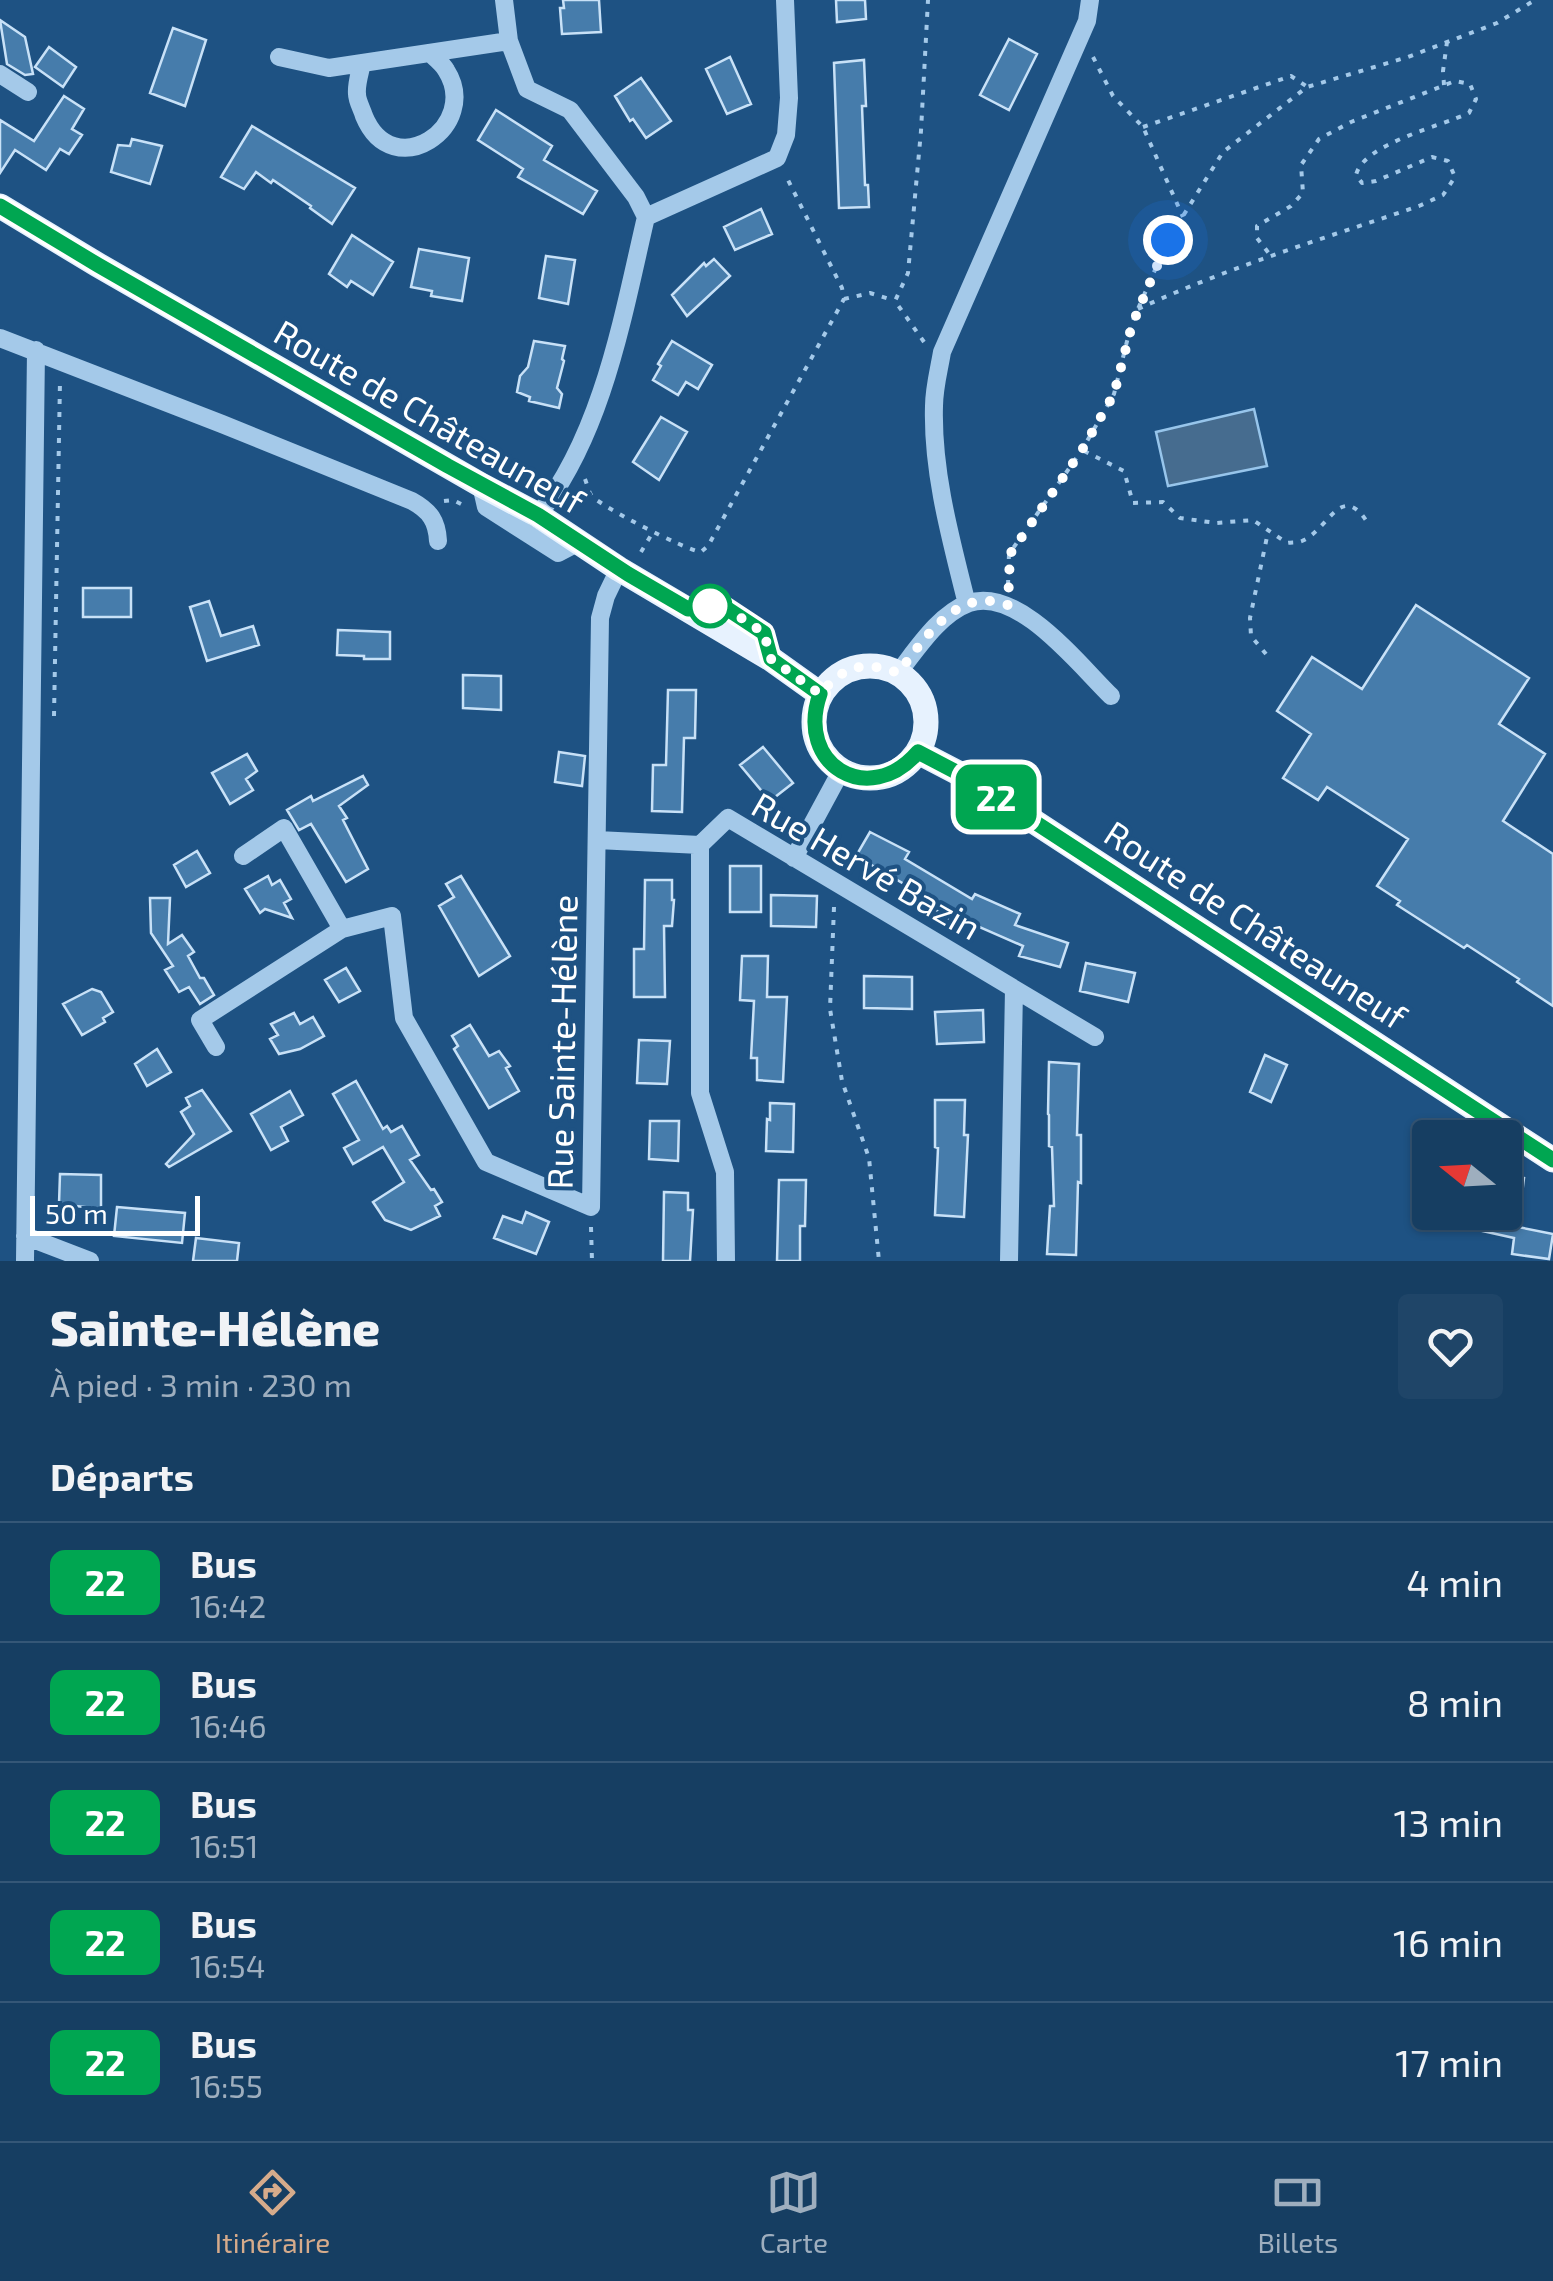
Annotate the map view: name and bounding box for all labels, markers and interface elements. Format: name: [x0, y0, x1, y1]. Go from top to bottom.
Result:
your location: [1143, 215, 1193, 265]
street label: Route de Châteauneuf: [267, 310, 593, 522]
unlabelled marker: [689, 585, 731, 627]
line badge: 22: [951, 764, 1041, 830]
text: 22: [976, 776, 1016, 818]
street label: Rue Hervé Bazin: [745, 783, 989, 947]
street label: Route de Châteauneuf: [1097, 811, 1415, 1038]
street label: Rue Sainte-Hélène: [537, 894, 585, 1190]
north arrow: [1412, 1120, 1522, 1230]
map controls: [1412, 1120, 1522, 1230]
scale bar: [30, 1191, 200, 1236]
text: 50 m: [45, 1196, 108, 1230]
button: heart: [1398, 1294, 1503, 1399]
text: Sainte-Hélène: [50, 1298, 380, 1356]
text: À pied · 3 min · 230 m: [50, 1365, 352, 1403]
text: Départs: [50, 1453, 194, 1499]
text: Bus: [190, 1540, 257, 1586]
text: 4 min: [1406, 1559, 1503, 1605]
text: 22: [85, 1561, 125, 1603]
text: 16:42: [190, 1586, 266, 1624]
text: Bus: [190, 1660, 257, 1706]
text: 8 min: [1407, 1679, 1503, 1725]
text: 22: [85, 1681, 125, 1723]
text: 16:46: [190, 1706, 267, 1744]
text: Bus: [190, 1780, 257, 1826]
text: 13 min: [1393, 1799, 1503, 1845]
text: 22: [85, 1801, 125, 1843]
text: 16:51: [190, 1826, 258, 1864]
text: Bus: [190, 1900, 257, 1946]
text: 16 min: [1393, 1919, 1503, 1965]
text: 22: [85, 1921, 125, 1963]
text: 16:54: [190, 1946, 265, 1984]
text: Bus: [190, 2020, 257, 2066]
text: 17 min: [1395, 2039, 1503, 2085]
text: 22: [85, 2041, 125, 2083]
text: 16:55: [190, 2066, 263, 2104]
tab: Itinéraire: [215, 2165, 330, 2259]
tab: Carte: [760, 2165, 828, 2259]
tab: Billets: [1257, 2165, 1338, 2259]

